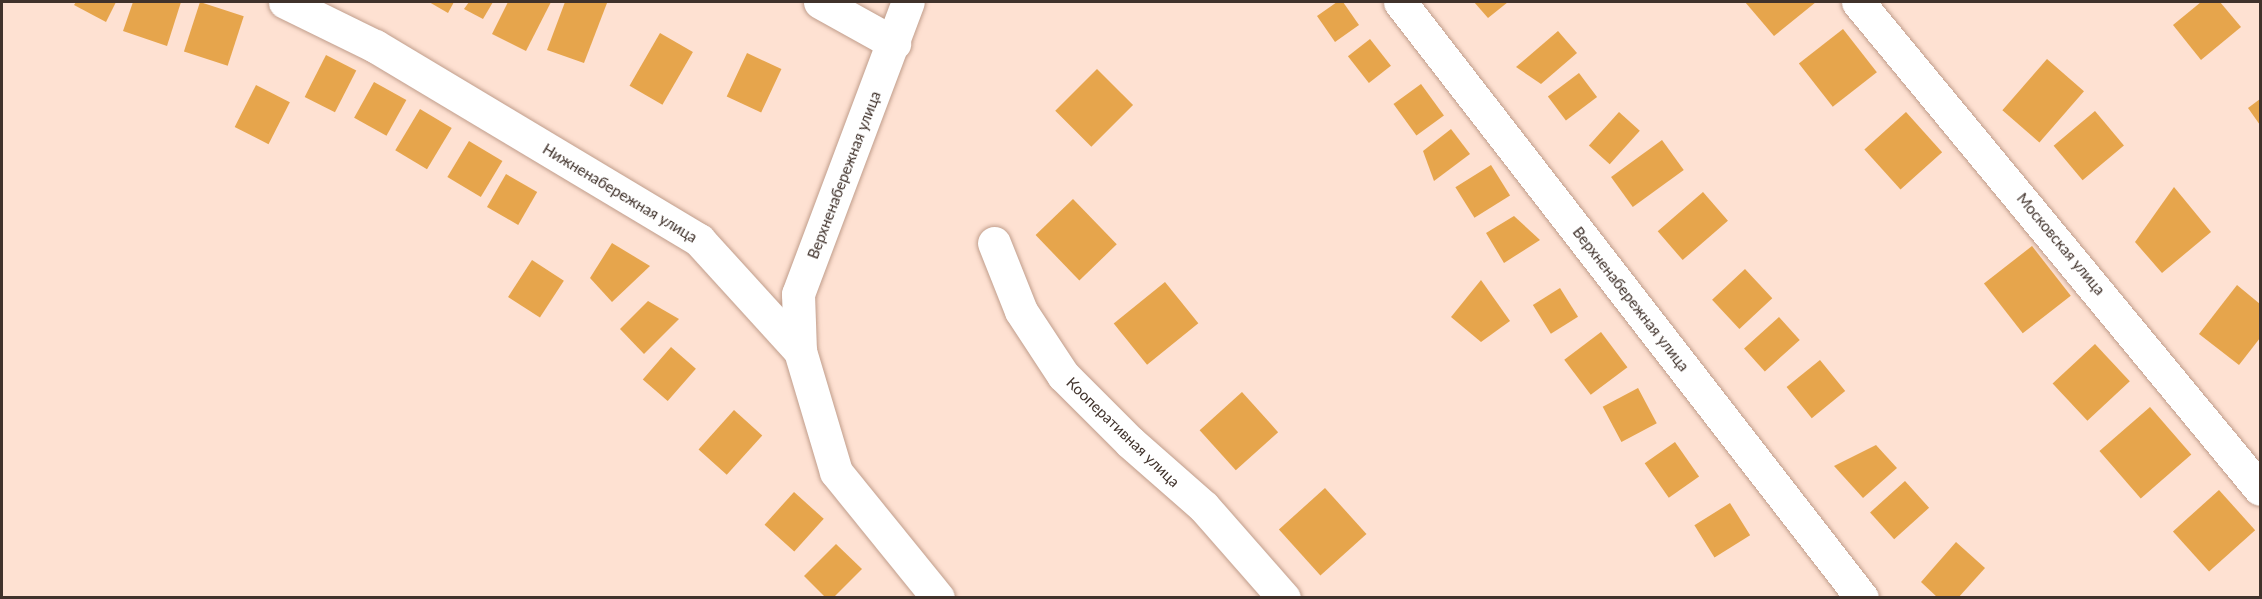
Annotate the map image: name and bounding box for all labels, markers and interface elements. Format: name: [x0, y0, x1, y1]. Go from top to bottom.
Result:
street label: Верхненабережная улица: [804, 89, 884, 261]
street label: Нижненабережная улица: [540, 140, 700, 246]
street label: Московская улица: [2013, 189, 2109, 299]
street label: Верхненабережная улица: [1569, 223, 1693, 375]
street label: Кооперативная улица: [1063, 373, 1183, 491]

